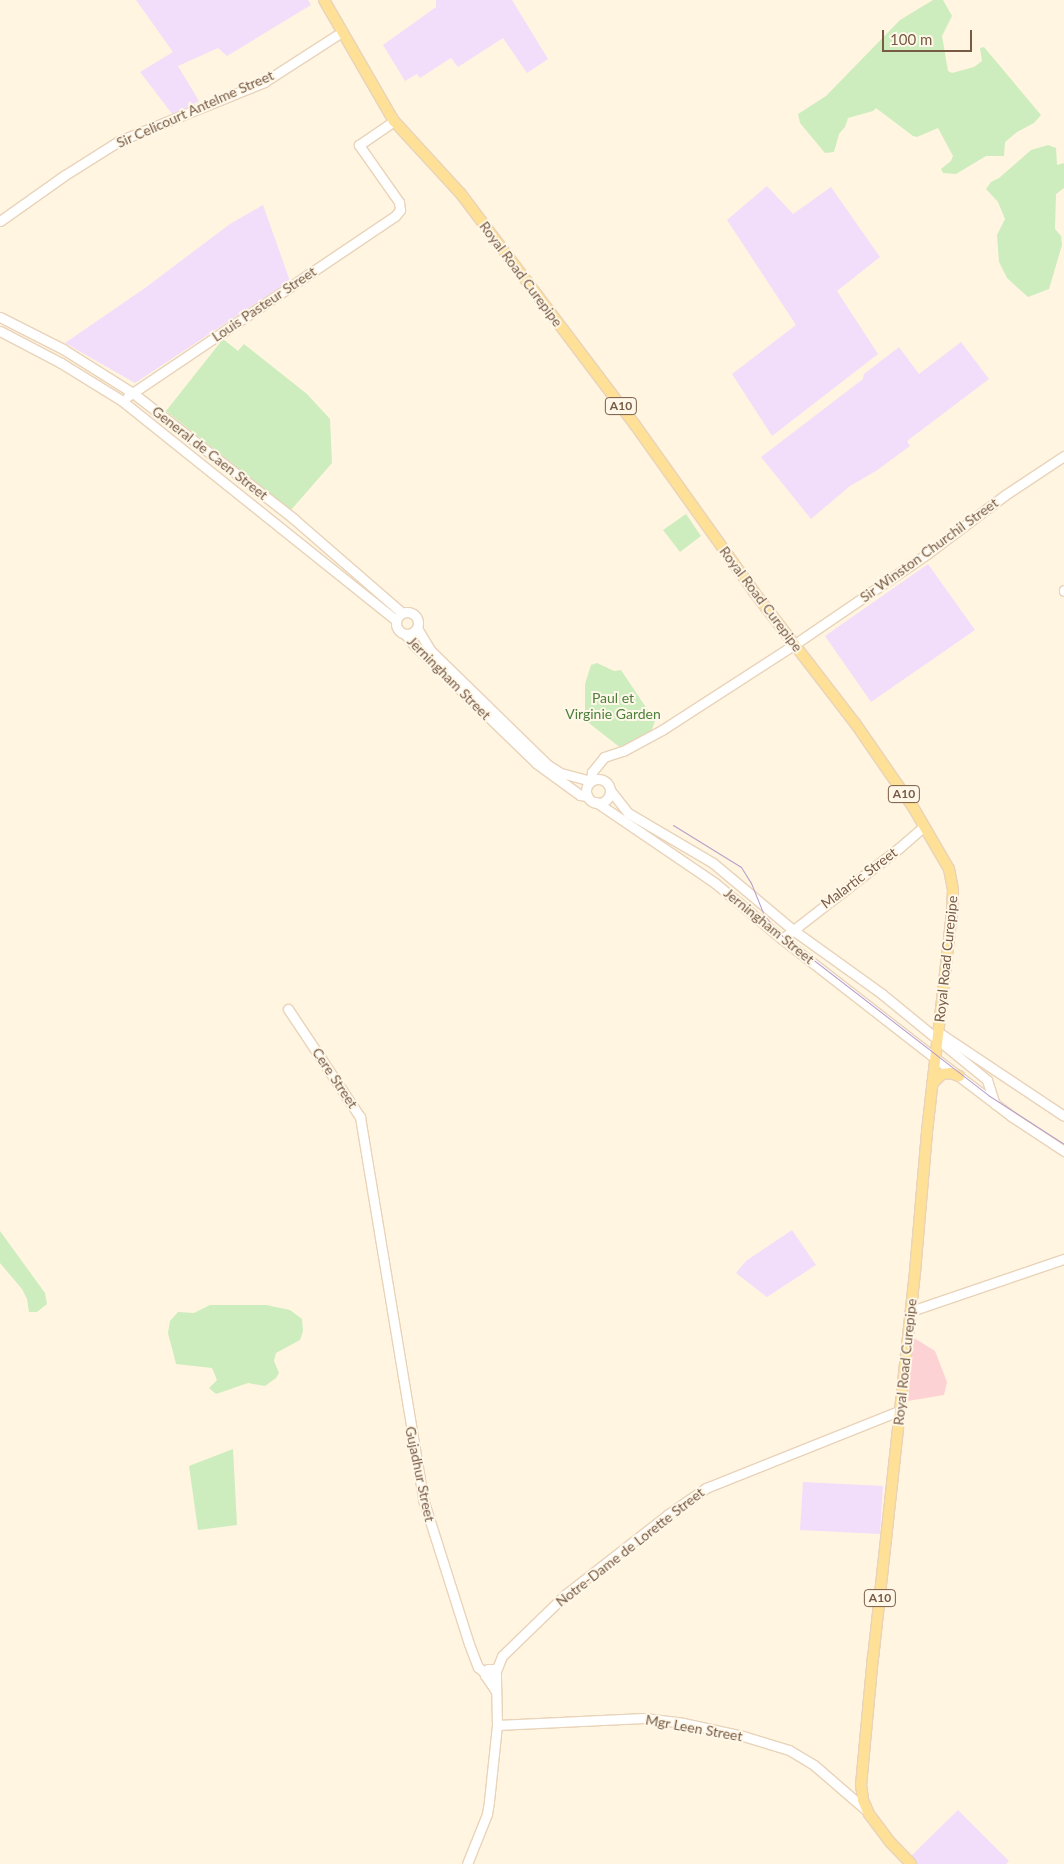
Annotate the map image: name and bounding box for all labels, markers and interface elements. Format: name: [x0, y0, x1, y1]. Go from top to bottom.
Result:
scale bar: [884, 20, 974, 52]
text: 100 m: [890, 30, 932, 48]
street label: Sir Celicourt Antelme Street: [113, 67, 277, 151]
street label: Royal Road Curepipe: [476, 218, 566, 330]
street label: Louis Pasteur Street: [209, 263, 319, 345]
road number: A10: [605, 396, 637, 416]
street label: General de Caen Street: [149, 403, 271, 503]
street label: Sir Winston Churchil Street: [857, 494, 1001, 606]
street label: Royal Road Curepipe: [716, 543, 806, 655]
street label: Jerningham Street: [404, 633, 494, 723]
park label: Paul et Virginie Garden: [565, 690, 661, 722]
road number: A10: [888, 784, 920, 804]
street label: Malartic Street: [818, 844, 900, 912]
street label: Jerningham Street: [721, 884, 817, 968]
street label: Royal Road Curepipe: [931, 895, 961, 1023]
street label: Cere Street: [309, 1045, 361, 1111]
street label: Royal Road Curepipe: [890, 1298, 920, 1426]
street label: Gujadhur Street: [402, 1425, 438, 1523]
street label: Notre-Dame de Lorette Street: [553, 1484, 707, 1610]
road number: A10: [864, 1589, 896, 1608]
street label: Mgr Leen Street: [644, 1711, 744, 1745]

